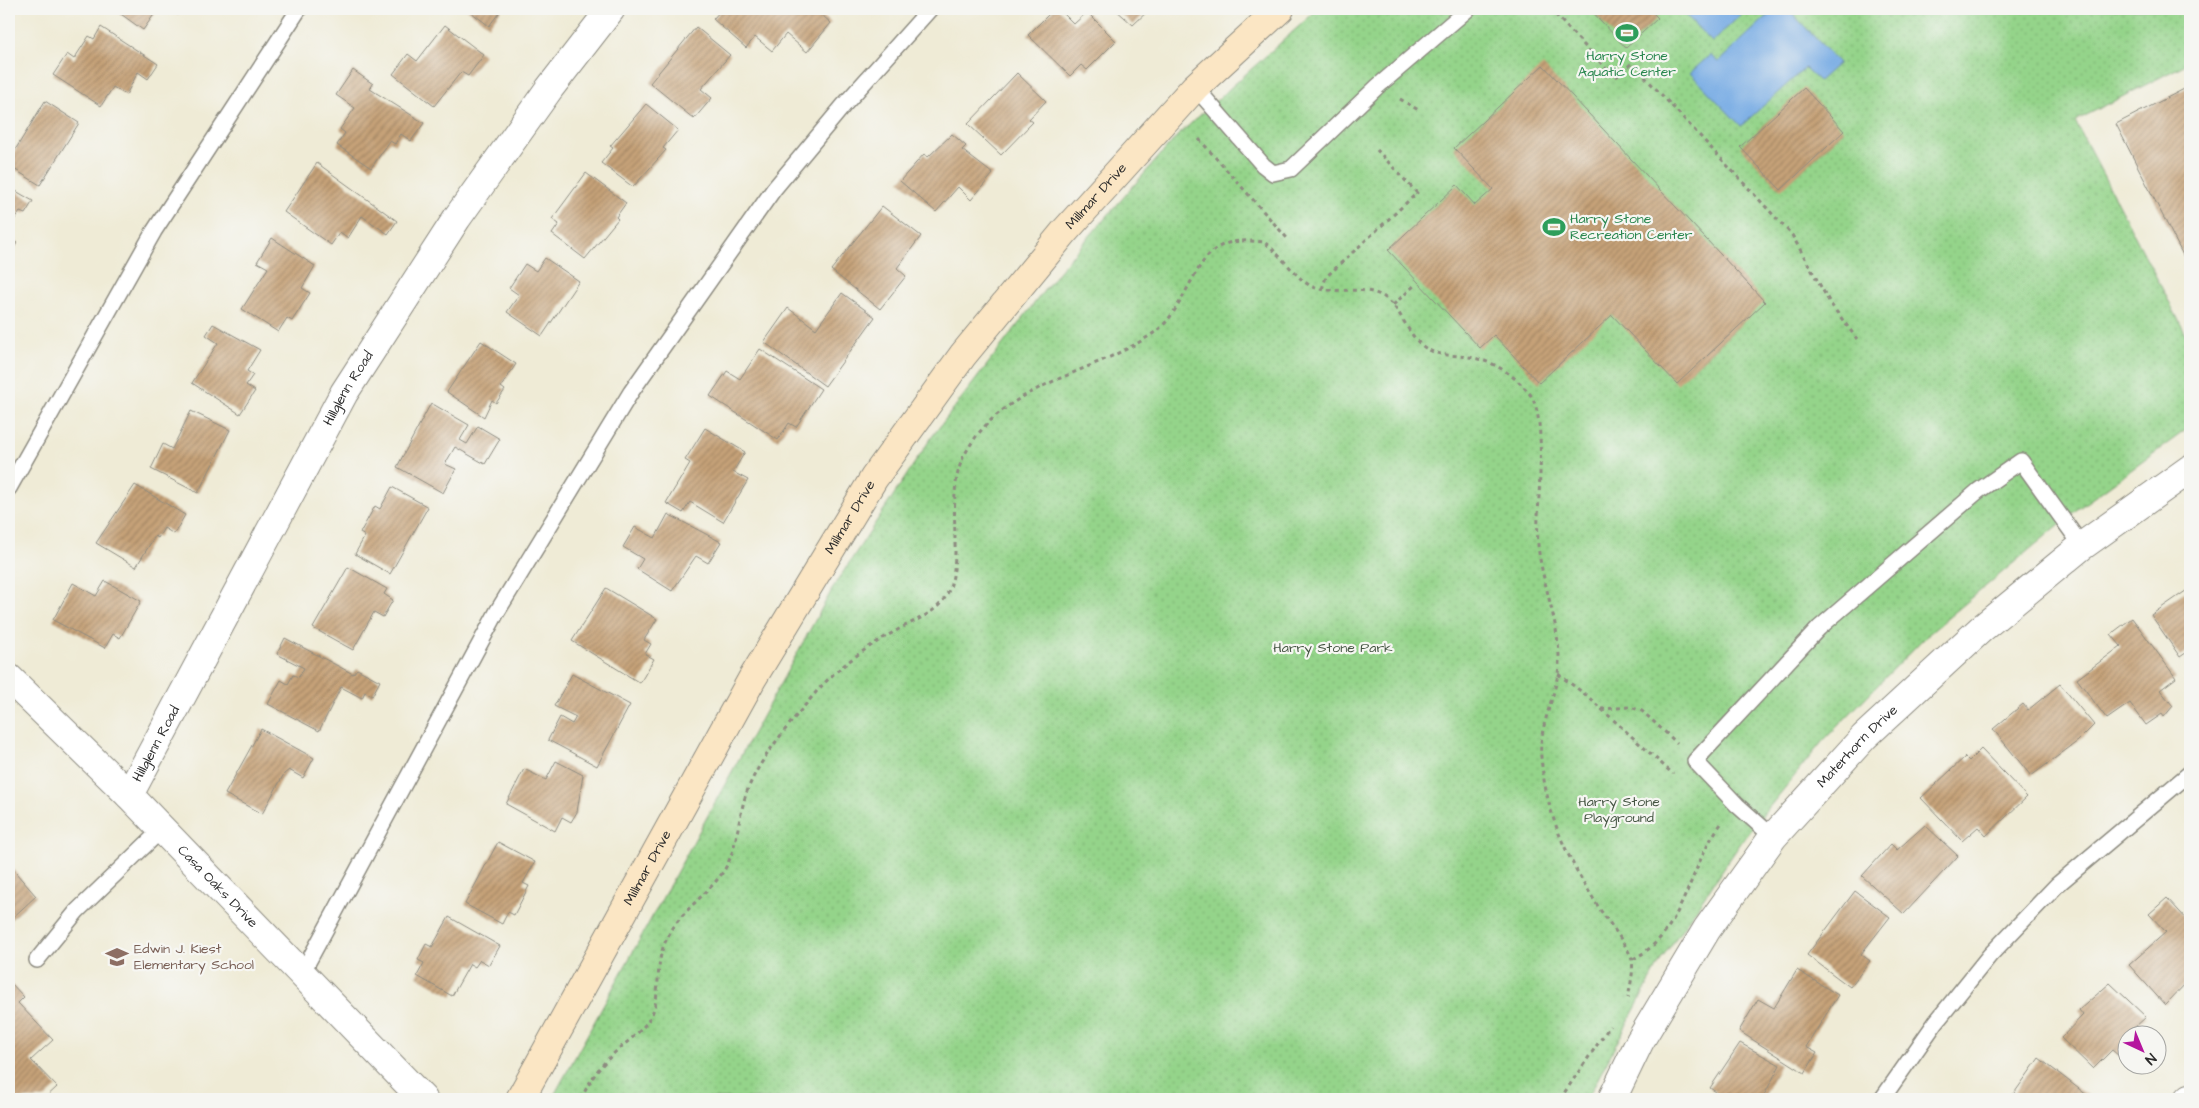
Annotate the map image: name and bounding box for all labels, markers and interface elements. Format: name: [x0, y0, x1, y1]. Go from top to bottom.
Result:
sports icon: Harry Stone Aquatic Center: [1614, 20, 1640, 46]
place label: Harry Stone Aquatic Center: [1578, 46, 1676, 82]
street label: Millmar Drive: [1061, 158, 1132, 234]
place label: Harry Stone Recreation Center: [1570, 209, 1693, 245]
sports icon: Harry Stone Recreation Center: [1541, 214, 1567, 240]
street label: Hillglenn Road: [318, 347, 378, 429]
street label: Millmar Drive: [820, 476, 881, 558]
park label: Harry Stone Park: [1273, 638, 1393, 658]
street label: Materhorn Drive: [1812, 700, 1903, 792]
street label: Hillglenn Road: [128, 702, 185, 786]
park label: Harry Stone Playground: [1578, 792, 1660, 828]
street label: Millmar Drive: [619, 826, 677, 909]
street label: Casa Oaks Drive: [173, 841, 263, 933]
place label: Edwin J. Kiest Elementary School: [134, 939, 254, 975]
school or university icon: Edwin J. Kiest Elementary School: [104, 944, 130, 970]
north arrow: [2116, 1026, 2166, 1076]
text: N: [2140, 1048, 2160, 1069]

